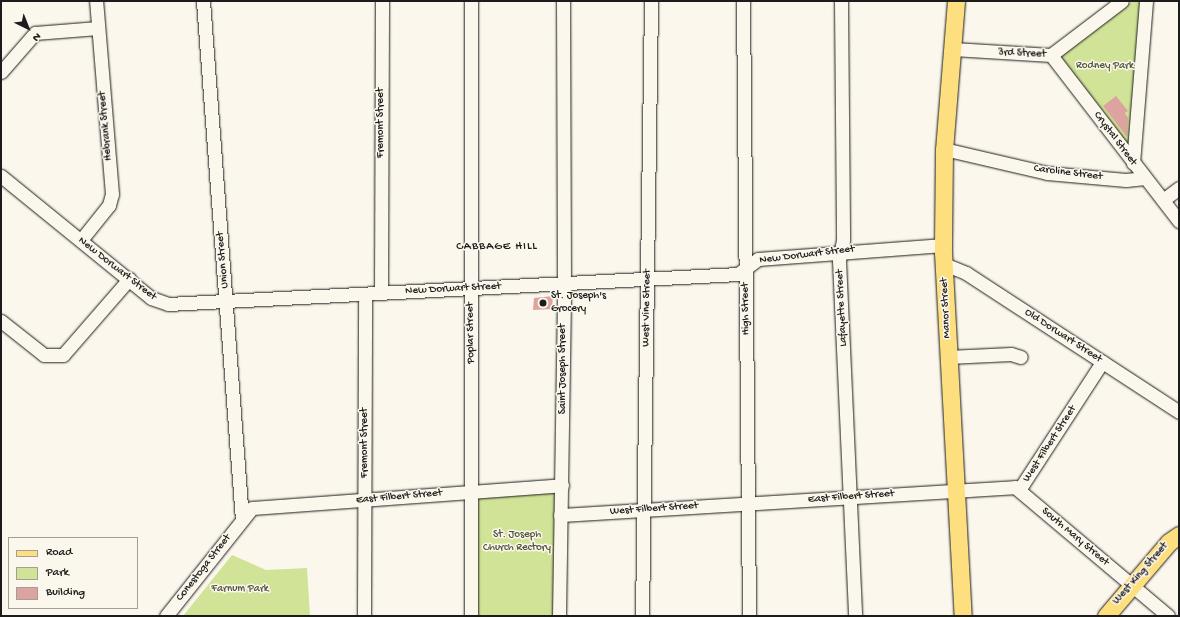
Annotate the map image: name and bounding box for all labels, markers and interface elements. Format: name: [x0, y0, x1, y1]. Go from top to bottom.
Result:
north arrow: [8, 8, 48, 48]
text: N: [29, 30, 43, 44]
street label: 3rd Street: [998, 46, 1046, 62]
park label: Rodney Park: [1076, 59, 1134, 73]
street label: Fremont Street: [374, 88, 388, 158]
street label: Hebrank Street: [96, 91, 116, 161]
street label: Crystal Street: [1090, 109, 1140, 169]
street label: Caroline Street: [1033, 162, 1103, 184]
street label: Union Street: [214, 231, 232, 289]
street label: New Dorwart Street: [75, 234, 159, 304]
district label: CABBAGE HILL: [456, 241, 538, 255]
street label: New Dorwart Street: [759, 243, 855, 267]
street label: West Vine Street: [640, 269, 654, 347]
street label: Lafayette Street: [833, 269, 851, 347]
street label: Manor Street: [938, 277, 954, 339]
street label: New Dorwart Street: [405, 280, 501, 298]
street label: High Street: [739, 283, 753, 335]
place label: St. Joseph's Grocery: [551, 290, 606, 316]
marker: St. Joseph's Grocery: [538, 298, 548, 308]
street label: Poplar Street: [464, 302, 478, 364]
street label: Old Dorwart Street: [1022, 306, 1104, 366]
street label: Saint Joseph Street: [556, 324, 570, 414]
street label: West Filbert Street: [1020, 403, 1080, 485]
street label: Fremont Street: [358, 408, 372, 478]
street label: East Filbert Street: [355, 487, 443, 507]
street label: East Filbert Street: [807, 487, 895, 507]
street label: West Filbert Street: [609, 499, 699, 519]
street label: South Mary Street: [1039, 505, 1111, 569]
park label: St. Joseph Church Rectory: [483, 529, 551, 555]
street label: Conestoga Street: [174, 532, 234, 604]
legend: [8, 537, 138, 609]
street label: West King Street: [1110, 540, 1172, 608]
text: Road: [46, 546, 72, 560]
text: Park: [46, 566, 69, 580]
park label: Farnum Park: [211, 582, 269, 596]
text: Building: [46, 586, 85, 600]

